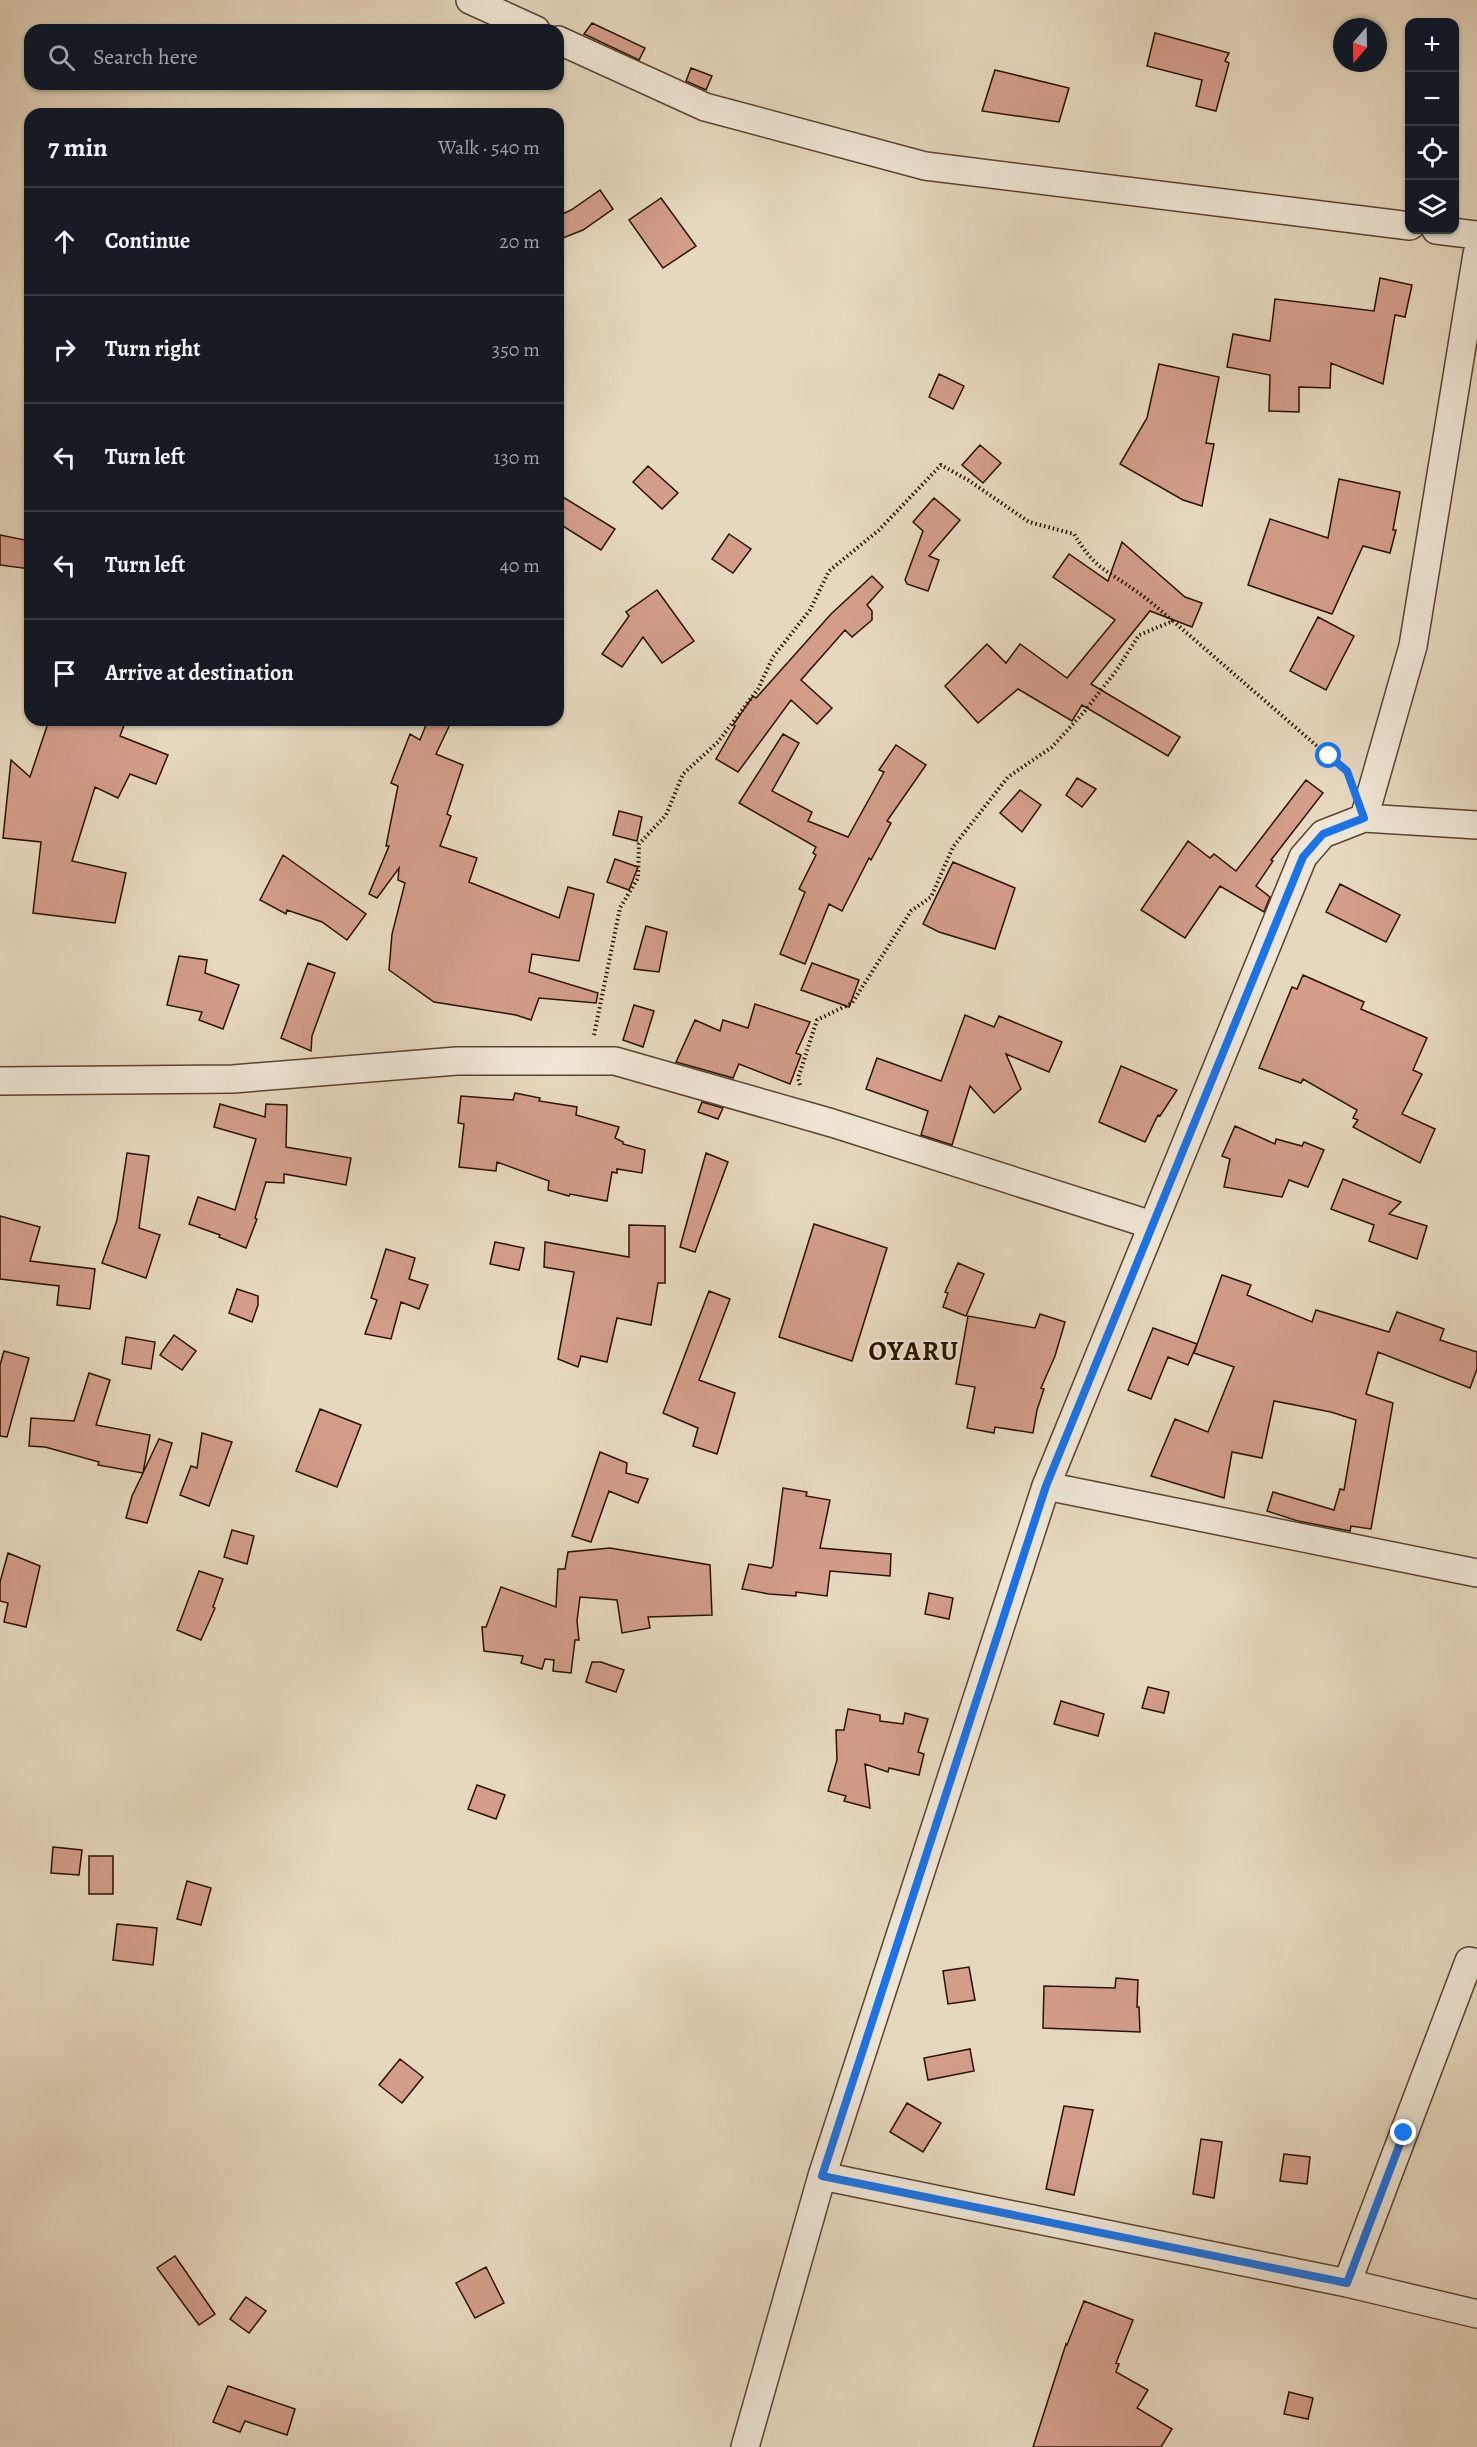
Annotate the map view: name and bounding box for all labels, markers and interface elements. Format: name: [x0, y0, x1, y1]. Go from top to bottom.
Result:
north arrow: [1333, 18, 1387, 72]
map controls: [1405, 18, 1459, 234]
button: +: [1405, 18, 1459, 72]
search box: [24, 24, 564, 90]
icon: search: [45, 41, 78, 74]
text: Search here: [93, 42, 198, 72]
button: −: [1405, 72, 1459, 126]
button: locate: [1405, 126, 1459, 180]
text: 7 min: [48, 130, 108, 165]
text: Walk · 540 m: [438, 134, 540, 161]
button: layers: [1405, 180, 1459, 234]
icon: ahead: [48, 225, 81, 258]
text: Continue: [105, 226, 190, 256]
text: 20 m: [499, 228, 540, 255]
icon: right: [48, 333, 81, 366]
text: Turn right: [105, 334, 201, 364]
text: 350 m: [492, 336, 540, 363]
icon: left: [48, 441, 81, 474]
text: Turn left: [105, 442, 185, 472]
text: 130 m: [494, 444, 540, 471]
icon: left: [48, 549, 81, 582]
text: Turn left: [105, 550, 185, 580]
text: 40 m: [500, 552, 540, 579]
icon: arrive: [48, 657, 81, 690]
text: Arrive at destination: [105, 658, 294, 688]
route start: [1315, 742, 1341, 768]
district label: OYARU: [868, 1333, 960, 1369]
route end: [1390, 2119, 1416, 2145]

